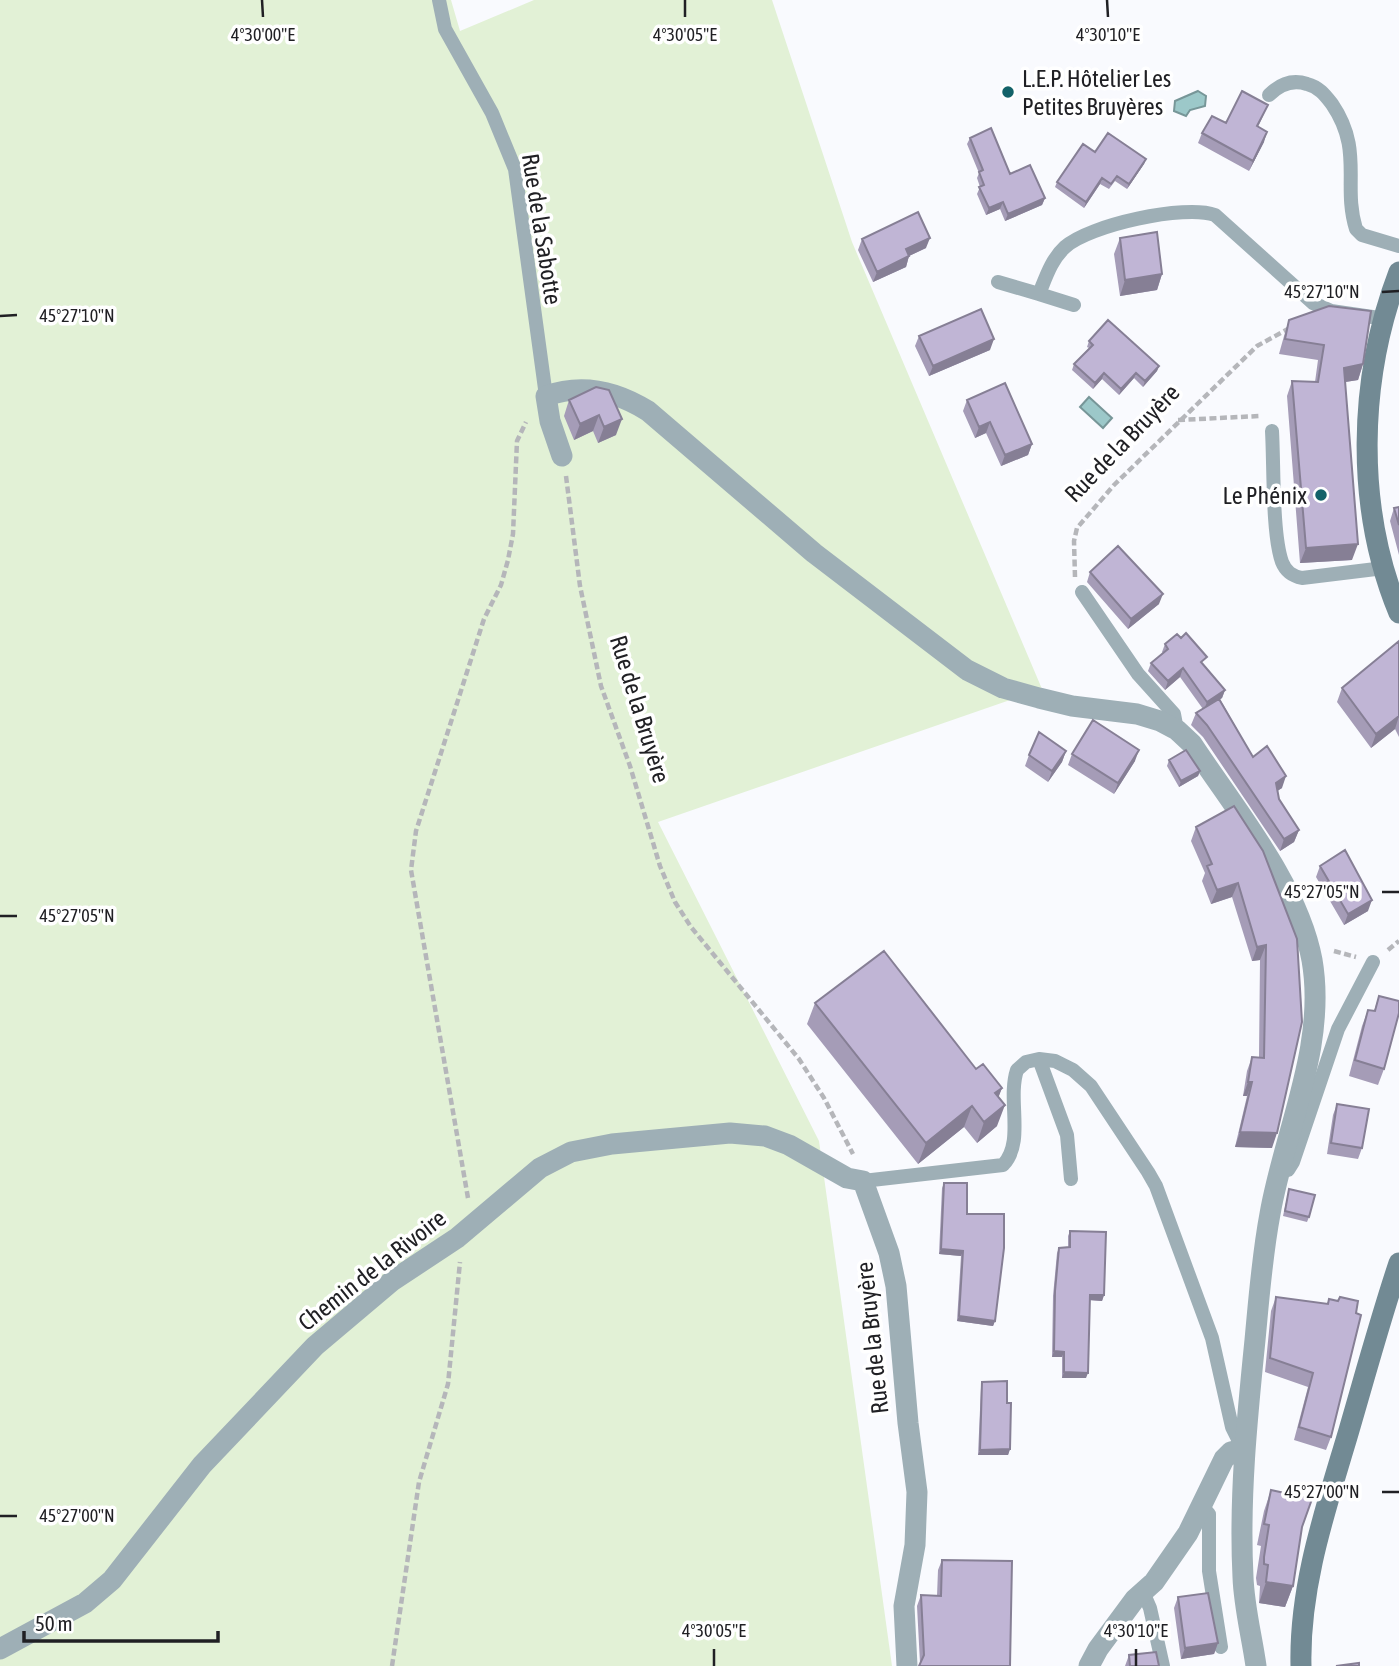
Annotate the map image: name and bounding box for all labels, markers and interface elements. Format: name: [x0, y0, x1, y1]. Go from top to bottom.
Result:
text: 4°30'00"E: [231, 24, 295, 45]
text: 4°30'05"E: [653, 24, 717, 45]
text: 4°30'10"E: [1076, 24, 1140, 45]
place label: L.E.P. Hôtelier Les Petites Bruyères: [1022, 65, 1171, 120]
marker: L.E.P. Hôtelier Les Petites Bruyères: [1000, 84, 1016, 100]
street label: Rue de la Sabotte: [517, 152, 567, 306]
text: 45°27'10"N: [1284, 281, 1360, 302]
text: 45°27'10"N: [39, 305, 115, 326]
street label: Rue de la Bruyère: [1059, 379, 1185, 507]
place label: Le Phénix: [1222, 482, 1307, 509]
marker: Le Phénix: [1313, 487, 1329, 503]
street label: Rue de la Bruyère: [605, 632, 675, 786]
text: 45°27'05"N: [1284, 881, 1360, 902]
text: 45°27'05"N: [39, 905, 115, 926]
street label: Chemin de la Rivoire: [293, 1204, 451, 1336]
street label: Rue de la Bruyère: [851, 1261, 893, 1415]
text: 45°27'00"N: [1284, 1481, 1360, 1502]
text: 45°27'00"N: [39, 1505, 115, 1526]
scale bar: [24, 1600, 219, 1644]
text: 50 m: [35, 1611, 73, 1635]
text: 4°30'05"E: [682, 1620, 746, 1641]
text: 4°30'10"E: [1104, 1620, 1168, 1641]

